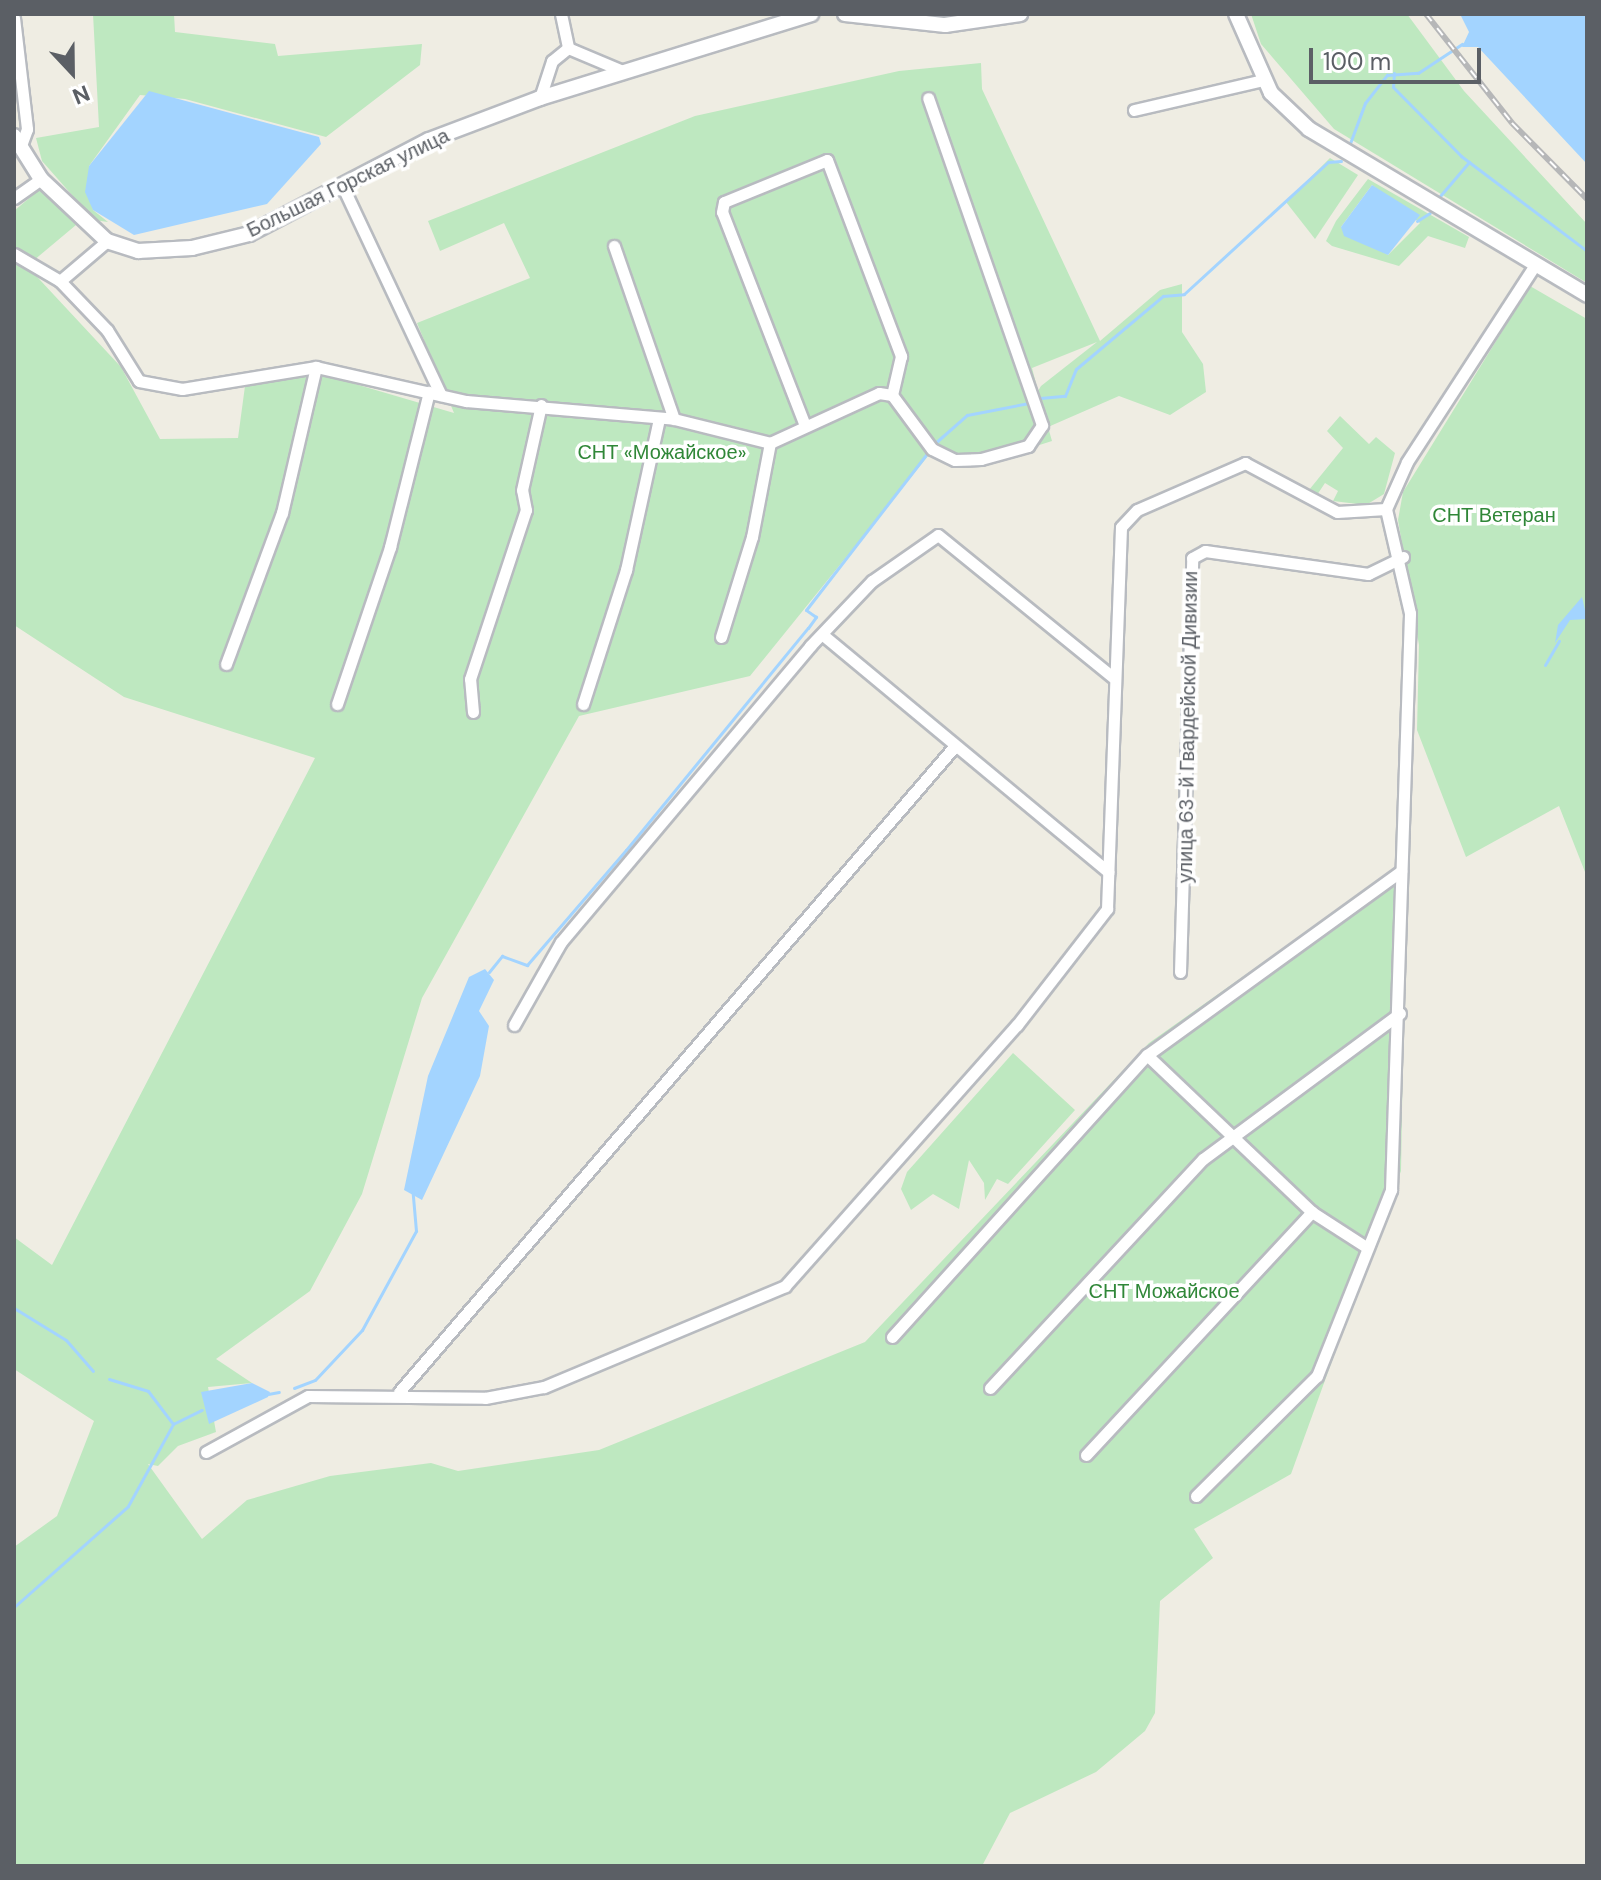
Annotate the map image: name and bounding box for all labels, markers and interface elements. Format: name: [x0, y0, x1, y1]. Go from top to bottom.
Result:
north arrow: [32, 32, 112, 112]
scale bar: [1313, 32, 1485, 82]
text: 100 m: [1323, 46, 1391, 77]
text: N: [68, 78, 94, 111]
street label: Большая Горская улица: [243, 123, 453, 243]
park label: СНТ «Можайское»: [577, 440, 747, 464]
park label: СНТ Ветеран: [1432, 503, 1556, 527]
street label: улица 63-й Гвардейской Дивизии: [1173, 571, 1203, 883]
park label: СНТ Можайское: [1088, 1279, 1240, 1303]

